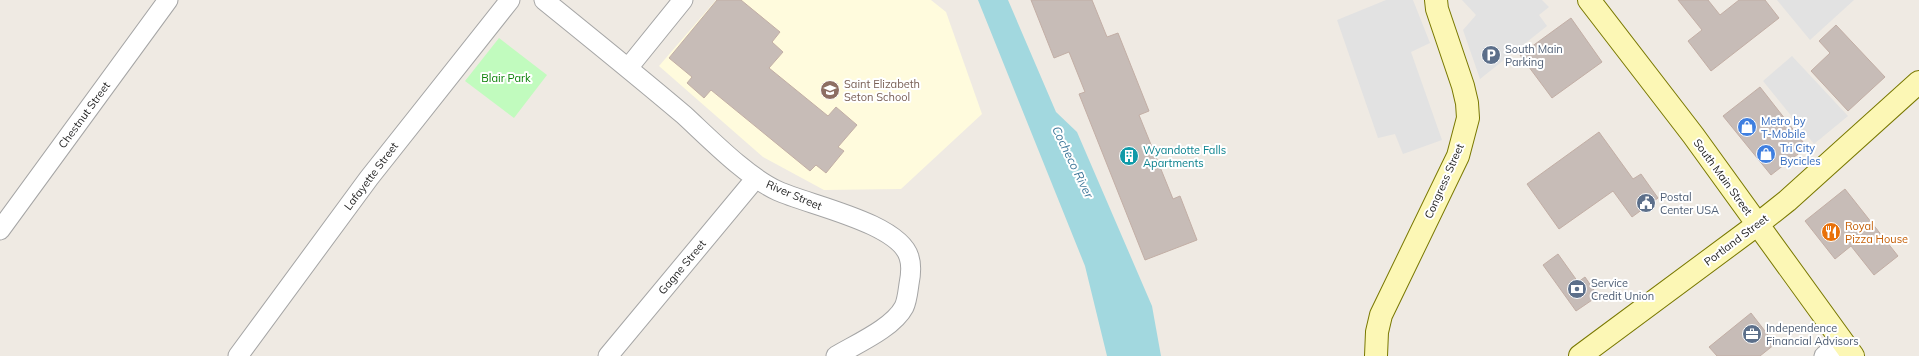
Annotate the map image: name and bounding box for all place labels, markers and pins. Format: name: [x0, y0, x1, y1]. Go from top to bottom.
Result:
place label: South Main Parking: [1505, 42, 1563, 69]
parking icon: South Main Parking: [1480, 44, 1502, 66]
place label: Saint Elizabeth Seton School: [844, 77, 920, 104]
school or university icon: Saint Elizabeth Seton School: [819, 79, 841, 101]
place label: Metro by T-Mobile: [1761, 114, 1806, 141]
shop icon: Metro by T-Mobile: [1736, 116, 1758, 138]
place label: Tri City Bycicles: [1780, 141, 1821, 168]
place label: Wyandotte Falls Apartments: [1143, 143, 1226, 170]
shop icon: Tri City Bycicles: [1755, 143, 1777, 165]
building icon: Wyandotte Falls Apartments: [1118, 145, 1140, 167]
place label: Postal Center USA: [1660, 190, 1719, 217]
public building icon: Postal Center USA: [1635, 192, 1657, 214]
place label: Royal Pizza House: [1845, 219, 1908, 246]
restaurant icon: Royal Pizza House: [1820, 221, 1842, 243]
place label: Service Credit Union: [1591, 276, 1654, 303]
bank icon: Service Credit Union: [1566, 278, 1588, 300]
place label: Independence Financial Advisors: [1766, 321, 1859, 348]
office icon: Independence Financial Advisors: [1741, 323, 1763, 345]

